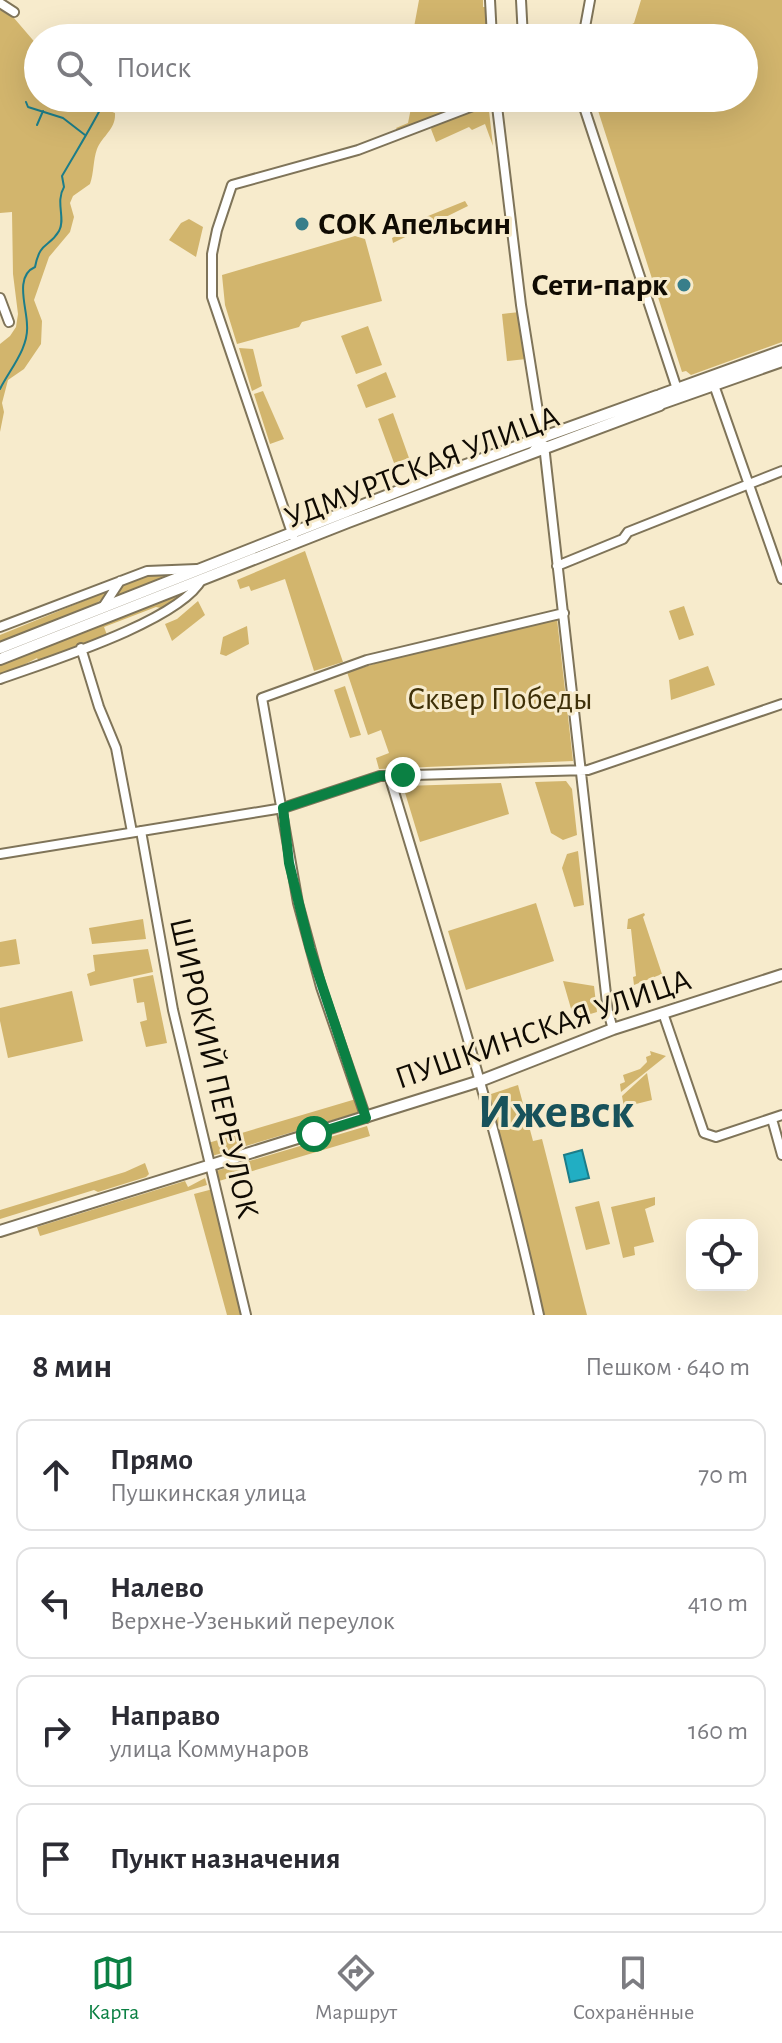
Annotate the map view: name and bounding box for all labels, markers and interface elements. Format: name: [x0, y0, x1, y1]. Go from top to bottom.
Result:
search box: [24, 24, 758, 112]
icon: search: [52, 46, 96, 90]
text: Поиск: [116, 53, 191, 83]
place label: СОК Апельсин: [318, 208, 511, 240]
marker: СОК Апельсин: [293, 215, 311, 233]
place label: Сети-парк: [531, 269, 668, 301]
marker: Сети-парк: [675, 276, 693, 294]
street label: УДМУРТСКАЯ УЛИЦА: [281, 400, 564, 534]
park label: Сквер Победы: [407, 683, 593, 715]
route end: [385, 757, 421, 793]
street label: ШИРОКИЙ ПЕРЕУЛОК: [164, 914, 264, 1222]
street label: ПУШКИНСКАЯ УЛИЦА: [391, 963, 695, 1095]
district label: Ижевск: [478, 1089, 634, 1137]
route start: [296, 1116, 332, 1152]
map controls: [686, 1219, 758, 1291]
button: locate: [686, 1219, 758, 1291]
text: 8 мин: [32, 1350, 112, 1384]
text: Пешком · 640 m: [585, 1354, 750, 1380]
text: Прямо: [110, 1445, 193, 1475]
icon: ahead: [34, 1453, 78, 1497]
text: 70 m: [698, 1462, 748, 1488]
text: Пушкинская улица: [110, 1480, 307, 1506]
text: Налево: [110, 1573, 204, 1603]
icon: left: [34, 1581, 78, 1625]
text: 410 m: [688, 1590, 748, 1616]
text: Верхне-Узенький переулок: [110, 1608, 395, 1634]
text: Направо: [110, 1701, 220, 1731]
icon: right: [34, 1709, 78, 1753]
text: 160 m: [688, 1718, 748, 1744]
text: улица Коммунаров: [110, 1736, 309, 1762]
icon: arrive: [34, 1837, 78, 1881]
text: Пункт назначения: [110, 1844, 341, 1874]
tab: Карта: [88, 1951, 139, 2025]
tab: Маршрут: [315, 1951, 397, 2025]
tab: Сохранённые: [573, 1951, 694, 2025]

